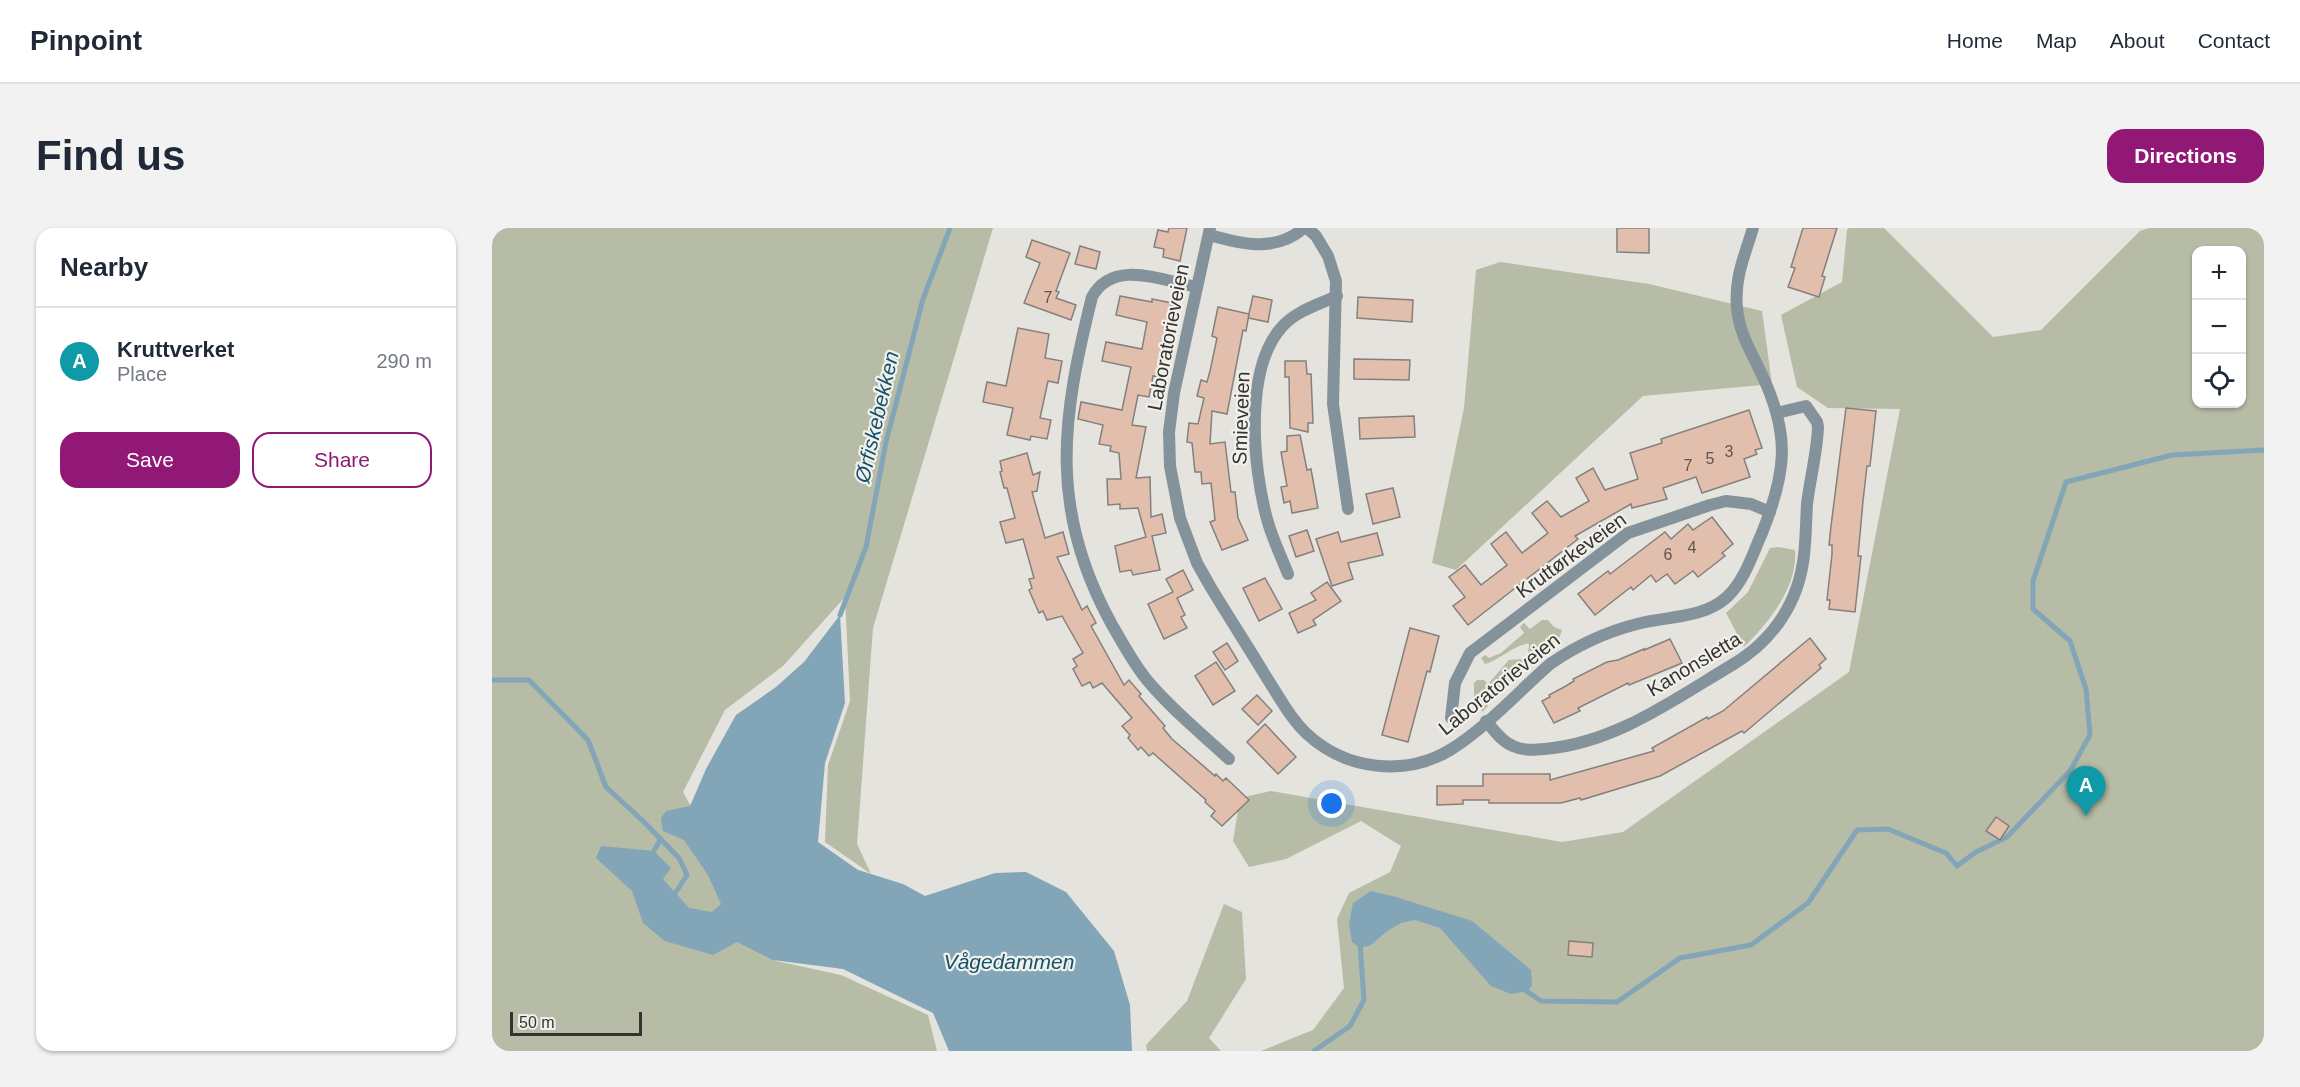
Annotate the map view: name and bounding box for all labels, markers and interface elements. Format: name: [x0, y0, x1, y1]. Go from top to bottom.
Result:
text: Pinpoint: [30, 25, 142, 56]
text: Home: [1947, 29, 2003, 52]
text: Map: [2036, 29, 2077, 52]
text: About: [2110, 29, 2165, 52]
text: Contact: [2198, 29, 2270, 52]
button: Directions: [2107, 129, 2264, 183]
text: Find us: [36, 132, 185, 179]
map controls: [2192, 246, 2246, 408]
button: +: [2192, 246, 2246, 300]
text: Nearby: [60, 252, 148, 282]
street label: Laboratorieveien: [1143, 262, 1193, 412]
house number: 7: [1044, 289, 1053, 306]
button: −: [2192, 300, 2246, 354]
text: Kruttverket: [117, 337, 234, 362]
water label: Ørfiskebekken: [850, 349, 903, 486]
text: A: [72, 350, 87, 372]
text: 290 m: [376, 350, 432, 372]
button: locate: [2192, 354, 2246, 408]
text: Place: [117, 363, 167, 385]
street label: Smieveien: [1228, 371, 1254, 465]
button: Save: [60, 432, 240, 488]
button: Share: [252, 432, 432, 488]
house number: 3: [1725, 443, 1734, 460]
house number: 5: [1706, 450, 1715, 467]
house number: 7: [1684, 457, 1693, 474]
street label: Kruttørkeveien: [1512, 508, 1630, 602]
house number: 4: [1688, 539, 1697, 556]
house number: 6: [1664, 546, 1673, 563]
street label: Kanonsletta: [1643, 627, 1746, 701]
street label: Laboratorieveien: [1434, 629, 1564, 739]
pin: A: [2066, 766, 2106, 816]
your location: [1317, 789, 1346, 818]
water label: Vågedammen: [944, 950, 1074, 973]
scale bar: [510, 1009, 642, 1036]
text: 50 m: [519, 1014, 555, 1031]

